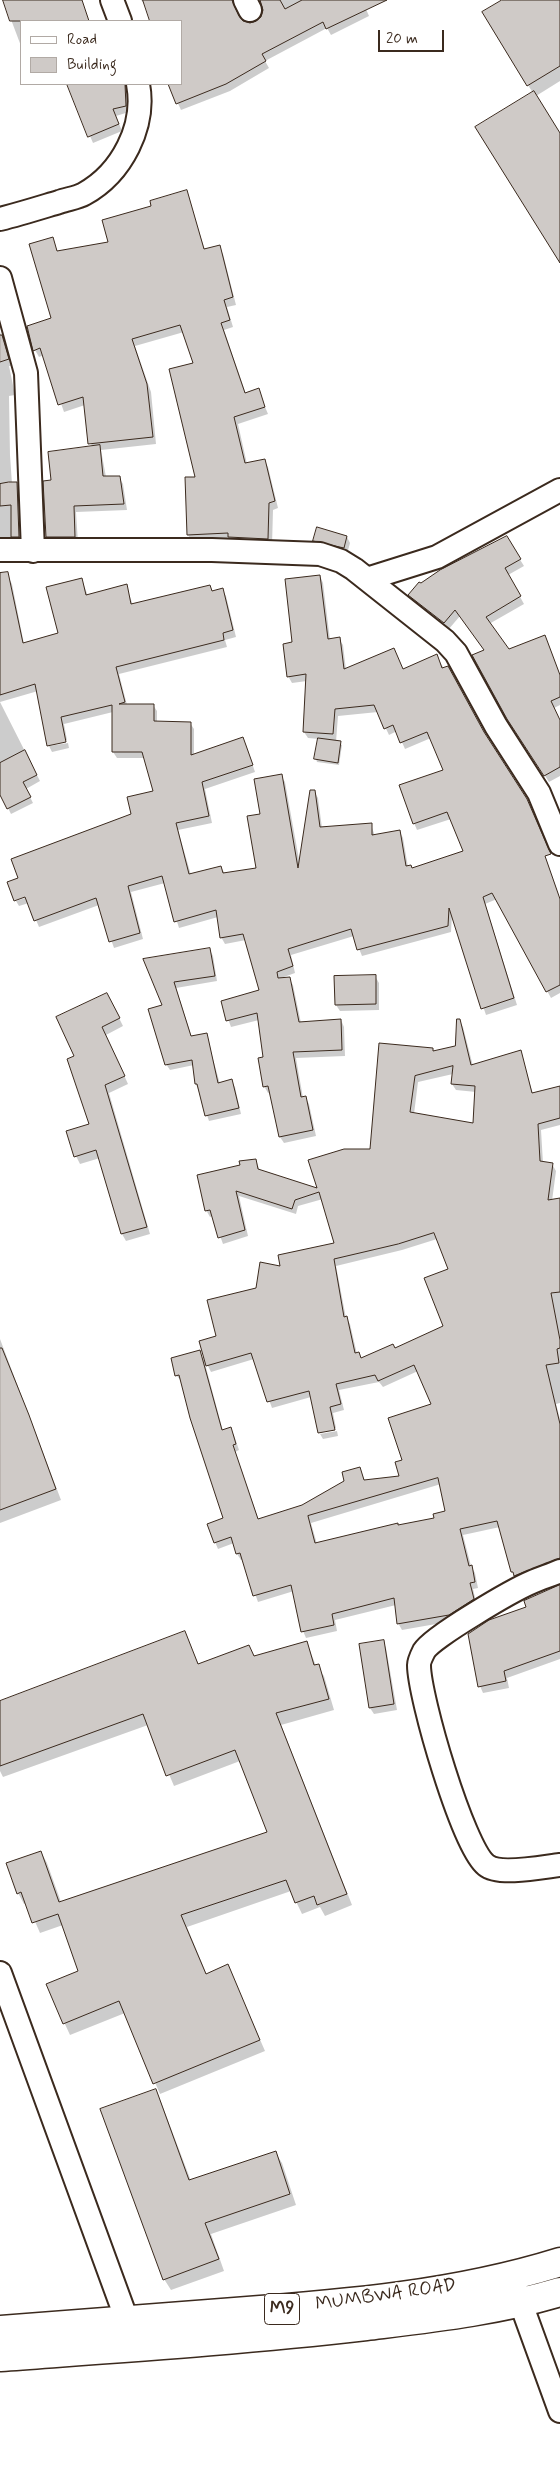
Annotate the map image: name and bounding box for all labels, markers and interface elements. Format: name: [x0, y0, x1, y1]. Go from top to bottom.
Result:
legend: [20, 20, 182, 85]
scale bar: [380, 20, 446, 52]
text: 20 m: [386, 29, 418, 49]
text: Road: [67, 30, 97, 50]
text: Building: [67, 55, 117, 75]
street label: MUMBWA ROAD: [314, 2275, 458, 2317]
road number: M9: [264, 2294, 300, 2324]

